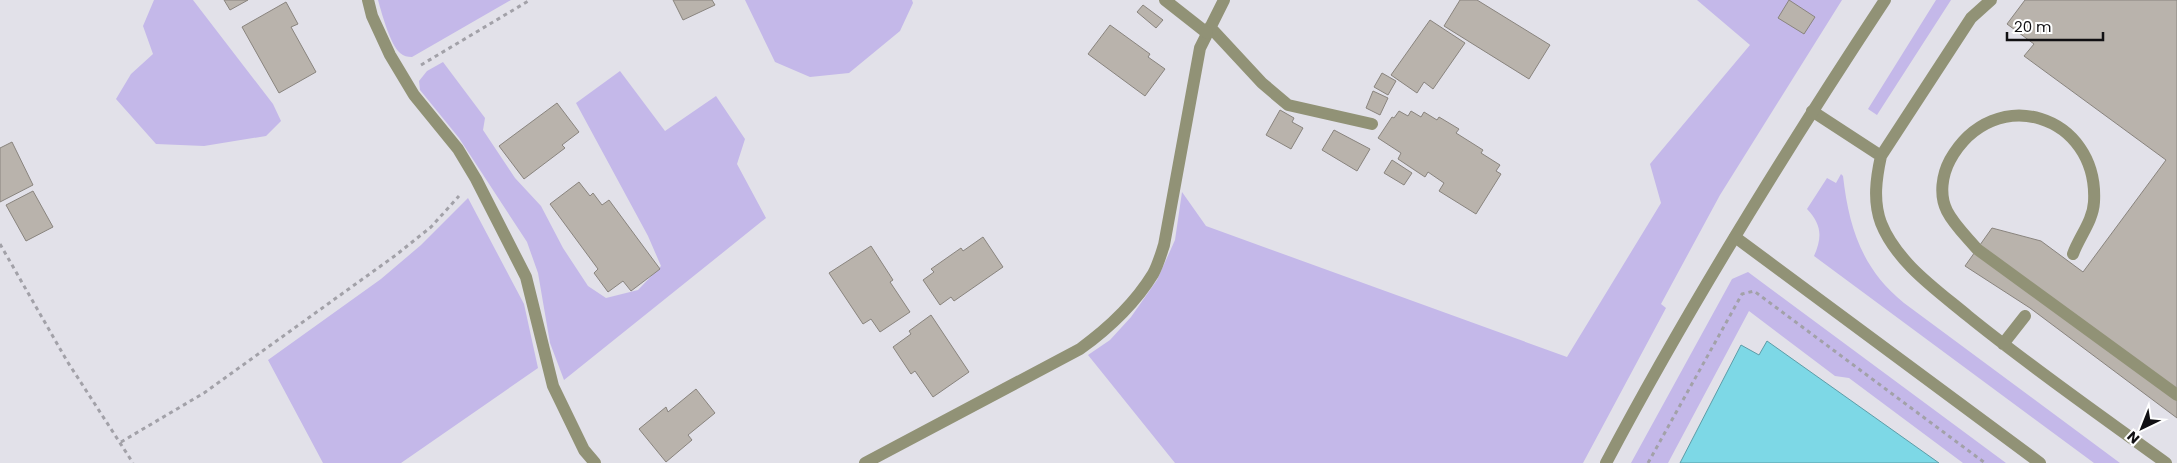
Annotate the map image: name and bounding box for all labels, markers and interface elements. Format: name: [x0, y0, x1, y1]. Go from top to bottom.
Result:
scale bar: [2007, 10, 2103, 42]
text: 20 m: [2014, 16, 2052, 37]
north arrow: [2117, 403, 2167, 453]
text: N: [2122, 427, 2144, 448]

